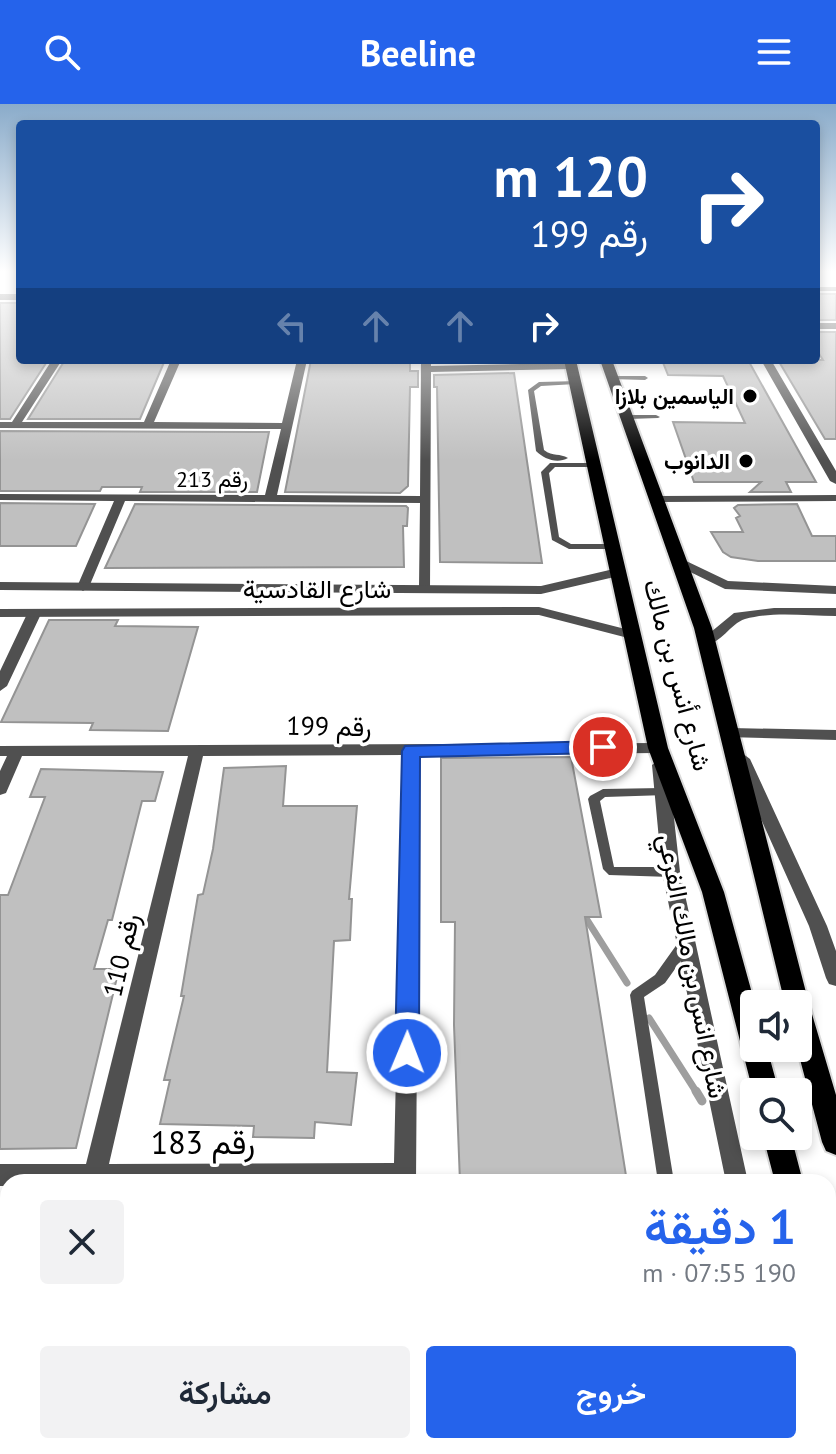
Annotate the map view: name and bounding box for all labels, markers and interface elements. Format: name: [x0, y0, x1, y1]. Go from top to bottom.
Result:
text: Beeline: [360, 29, 476, 76]
icon: search: [40, 30, 84, 74]
icon: menu: [752, 30, 796, 74]
text: 120 m: [493, 140, 648, 212]
icon: right: [676, 152, 780, 256]
text: رقم 199: [530, 210, 648, 257]
icon: left: [270, 304, 314, 348]
icon: ahead: [354, 304, 398, 348]
icon: ahead: [438, 304, 482, 348]
icon: right: [522, 304, 566, 348]
place label: الياسمين بلازا: [615, 382, 734, 410]
marker: الياسمين بلازا: [741, 387, 759, 405]
place label: الدانوب: [664, 447, 730, 475]
marker: الدانوب: [737, 452, 755, 470]
street label: رقم 213: [176, 465, 248, 494]
street label: شارع القادسية: [243, 572, 391, 607]
street label: شارع أنس بن مالك: [635, 576, 719, 775]
street label: رقم 199: [286, 709, 372, 744]
pin: [569, 713, 637, 781]
icon: arrive: [581, 725, 625, 769]
street label: شارع انس بن مالك الفرعي: [646, 831, 735, 1102]
street label: رقم 110: [95, 910, 148, 1000]
map controls: [740, 990, 812, 1150]
button: sound: [740, 990, 812, 1062]
position arrow: [365, 1011, 449, 1095]
button: search: [740, 1078, 812, 1150]
street label: رقم 183: [151, 1121, 255, 1164]
text: 1 دقيقة: [644, 1195, 796, 1257]
button: close: [40, 1200, 124, 1284]
text: 190 m · 07:55: [642, 1256, 796, 1289]
button: مشاركة: [40, 1346, 410, 1438]
button: خروج: [426, 1346, 796, 1438]

